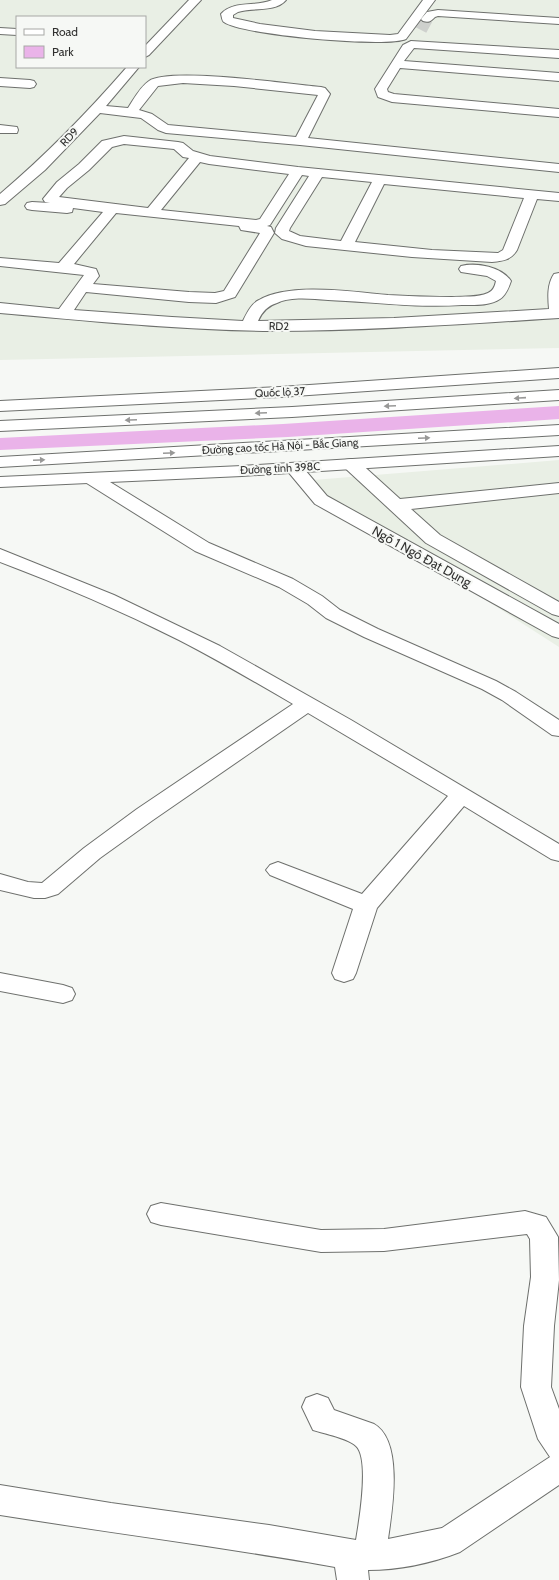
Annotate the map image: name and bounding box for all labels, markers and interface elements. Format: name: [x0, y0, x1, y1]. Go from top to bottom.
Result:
legend: [16, 16, 146, 68]
text: Road: [52, 24, 78, 39]
text: Park: [52, 44, 74, 59]
street label: RD9: [57, 125, 81, 149]
street label: RD2: [269, 319, 290, 333]
street label: Quốc lộ 37: [255, 384, 306, 400]
one-way arrow: [514, 394, 526, 401]
one-way arrow: [384, 402, 396, 409]
one-way arrow: [255, 410, 267, 417]
one-way arrow: [125, 416, 137, 423]
street label: Đường cao tốc Hà Nội - Bắc Giang: [201, 435, 359, 457]
one-way arrow: [418, 435, 430, 442]
one-way arrow: [163, 449, 175, 456]
one-way arrow: [33, 457, 45, 464]
street label: Đường tỉnh 398C: [240, 459, 321, 477]
street label: Ngõ 1 Ngô Đạt Dụng: [370, 522, 475, 590]

